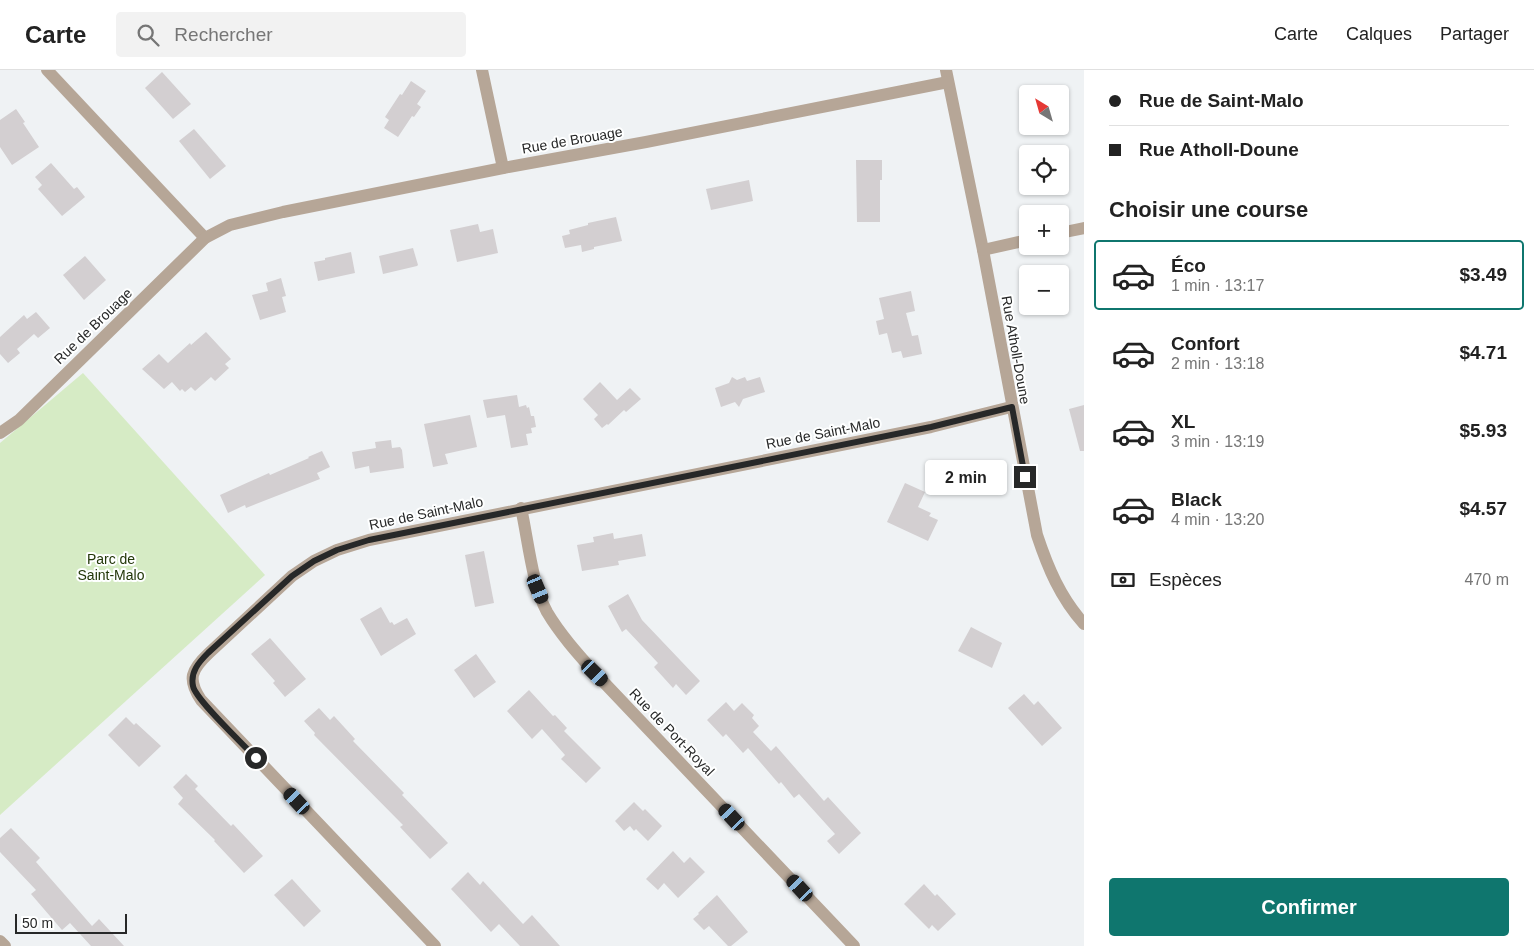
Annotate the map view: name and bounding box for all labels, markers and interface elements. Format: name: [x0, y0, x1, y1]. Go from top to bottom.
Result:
search box: [116, 12, 466, 57]
text: Carte: [25, 21, 86, 48]
icon: search: [134, 21, 162, 49]
text: Rechercher: [174, 24, 273, 45]
text: Carte: [1274, 24, 1318, 44]
text: Calques: [1346, 24, 1412, 44]
text: Partager: [1440, 24, 1509, 44]
north arrow: [1019, 85, 1069, 135]
map controls: [1019, 85, 1069, 315]
text: Rue de Saint-Malo: [1139, 90, 1304, 111]
street label: Rue de Brouage: [520, 123, 624, 157]
text: Rue Atholl-Doune: [1139, 139, 1299, 160]
button: locate: [1019, 145, 1069, 195]
text: Choisir une course: [1109, 197, 1308, 222]
button: +: [1019, 205, 1069, 255]
icon: car: [1111, 253, 1156, 298]
text: Éco: [1171, 255, 1206, 276]
text: $3.49: [1459, 264, 1507, 285]
button: −: [1019, 265, 1069, 315]
text: 1 min · 13:17: [1171, 277, 1264, 294]
street label: Rue de Brouage: [51, 285, 135, 367]
street label: Rue Atholl-Doune: [999, 295, 1033, 406]
icon: car: [1111, 331, 1156, 376]
text: Confort: [1171, 333, 1240, 354]
text: $4.71: [1459, 342, 1507, 363]
text: 2 min · 13:18: [1171, 355, 1264, 372]
icon: car: [1111, 409, 1156, 454]
text: XL: [1171, 411, 1195, 432]
street label: Rue de Saint-Malo: [765, 414, 882, 452]
text: $5.93: [1459, 420, 1507, 441]
text: 3 min · 13:19: [1171, 433, 1264, 450]
callout: 2 min: [925, 460, 1008, 494]
route end: [1014, 466, 1036, 488]
text: 2 min: [945, 469, 987, 486]
icon: car: [1111, 487, 1156, 532]
text: Black: [1171, 489, 1222, 510]
street label: Rue de Saint-Malo: [368, 493, 485, 533]
text: $4.57: [1459, 498, 1507, 519]
text: 4 min · 13:20: [1171, 511, 1264, 528]
park label: Parc de Saint-Malo: [78, 551, 145, 583]
icon: cash: [1109, 566, 1137, 594]
text: Espèces: [1149, 569, 1222, 590]
text: 470 m: [1465, 571, 1509, 588]
car: [525, 572, 550, 606]
car: [579, 657, 610, 689]
street label: Rue de Port-Royal: [626, 685, 718, 779]
route start: [245, 747, 267, 769]
car: [281, 785, 312, 817]
car: [716, 801, 747, 833]
car: [784, 872, 815, 904]
button: Confirmer: [1109, 878, 1509, 936]
scale bar: [15, 911, 128, 934]
text: 50 m: [22, 915, 53, 931]

